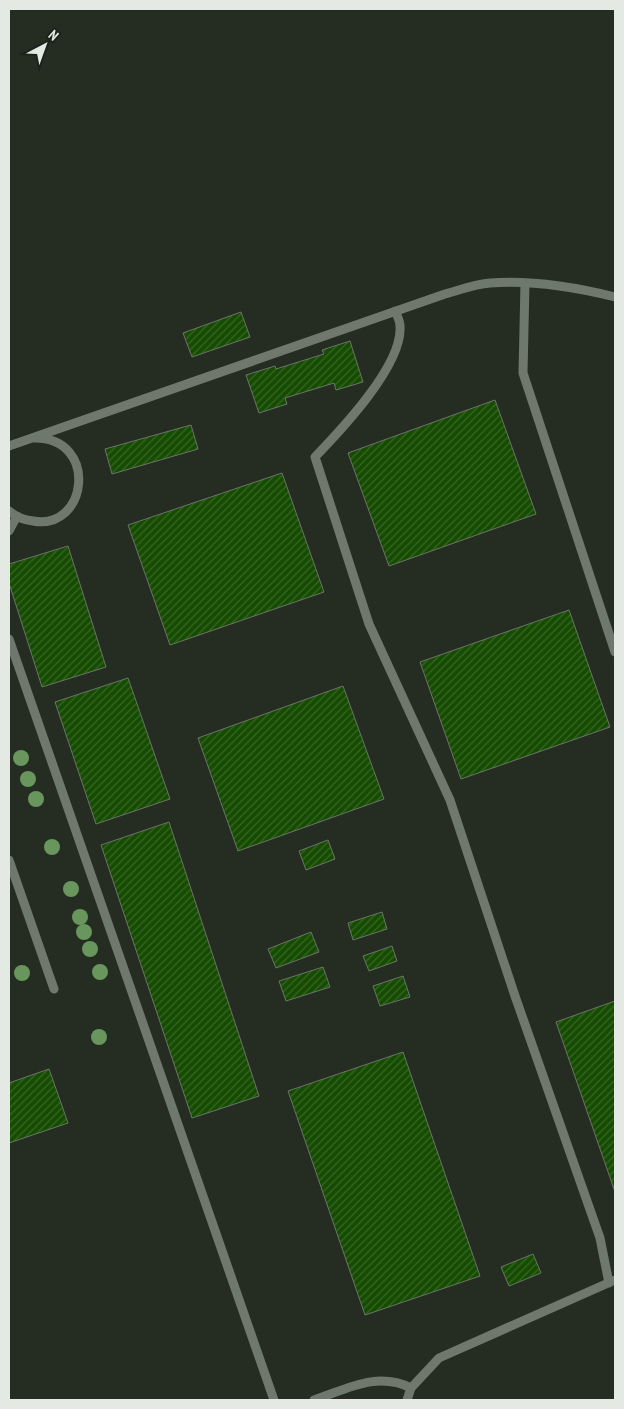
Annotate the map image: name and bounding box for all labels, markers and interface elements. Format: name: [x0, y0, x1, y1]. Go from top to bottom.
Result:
north arrow: [20, 20, 70, 70]
text: N: [45, 26, 62, 44]

